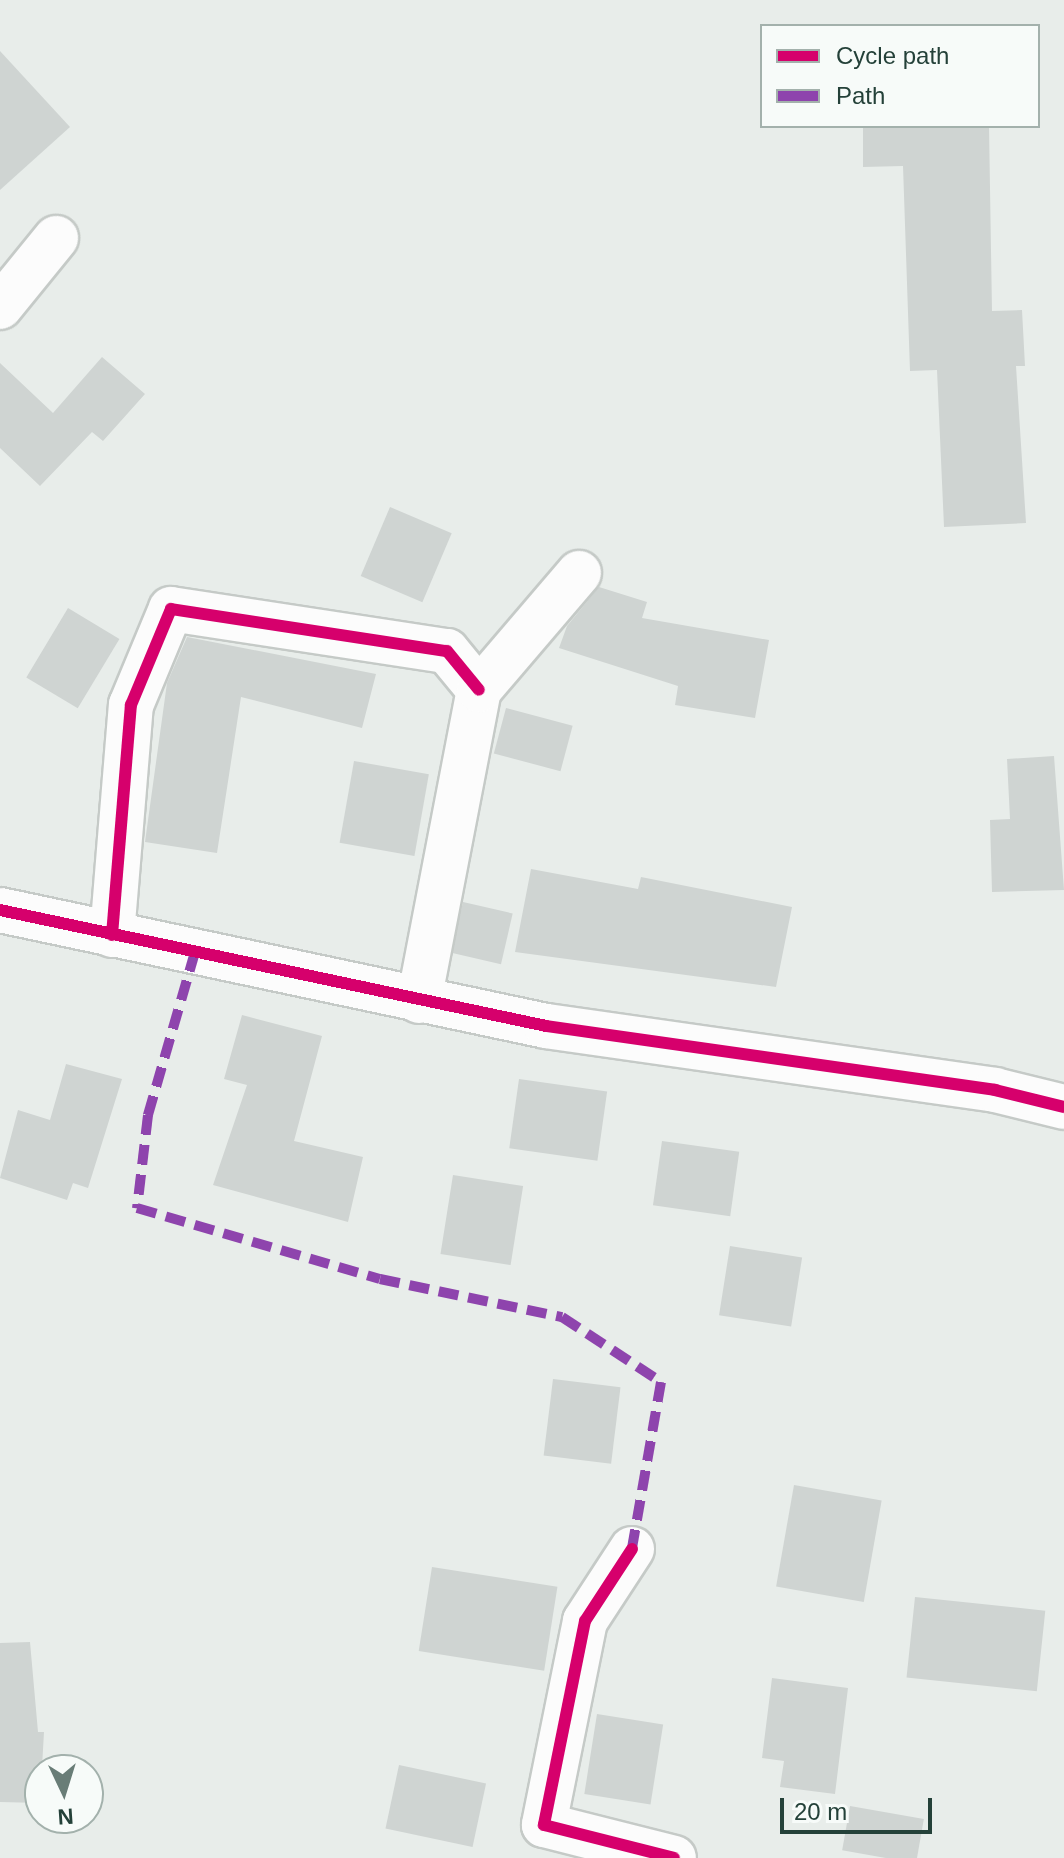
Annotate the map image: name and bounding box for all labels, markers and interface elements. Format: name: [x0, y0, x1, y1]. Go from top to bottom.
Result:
legend: [760, 24, 1040, 128]
text: Cycle path: [836, 42, 949, 69]
text: Path: [836, 82, 885, 109]
north arrow: [24, 1754, 104, 1834]
scale bar: [784, 1782, 936, 1832]
text: 20 m: [794, 1798, 847, 1825]
text: N: [57, 1803, 74, 1829]

